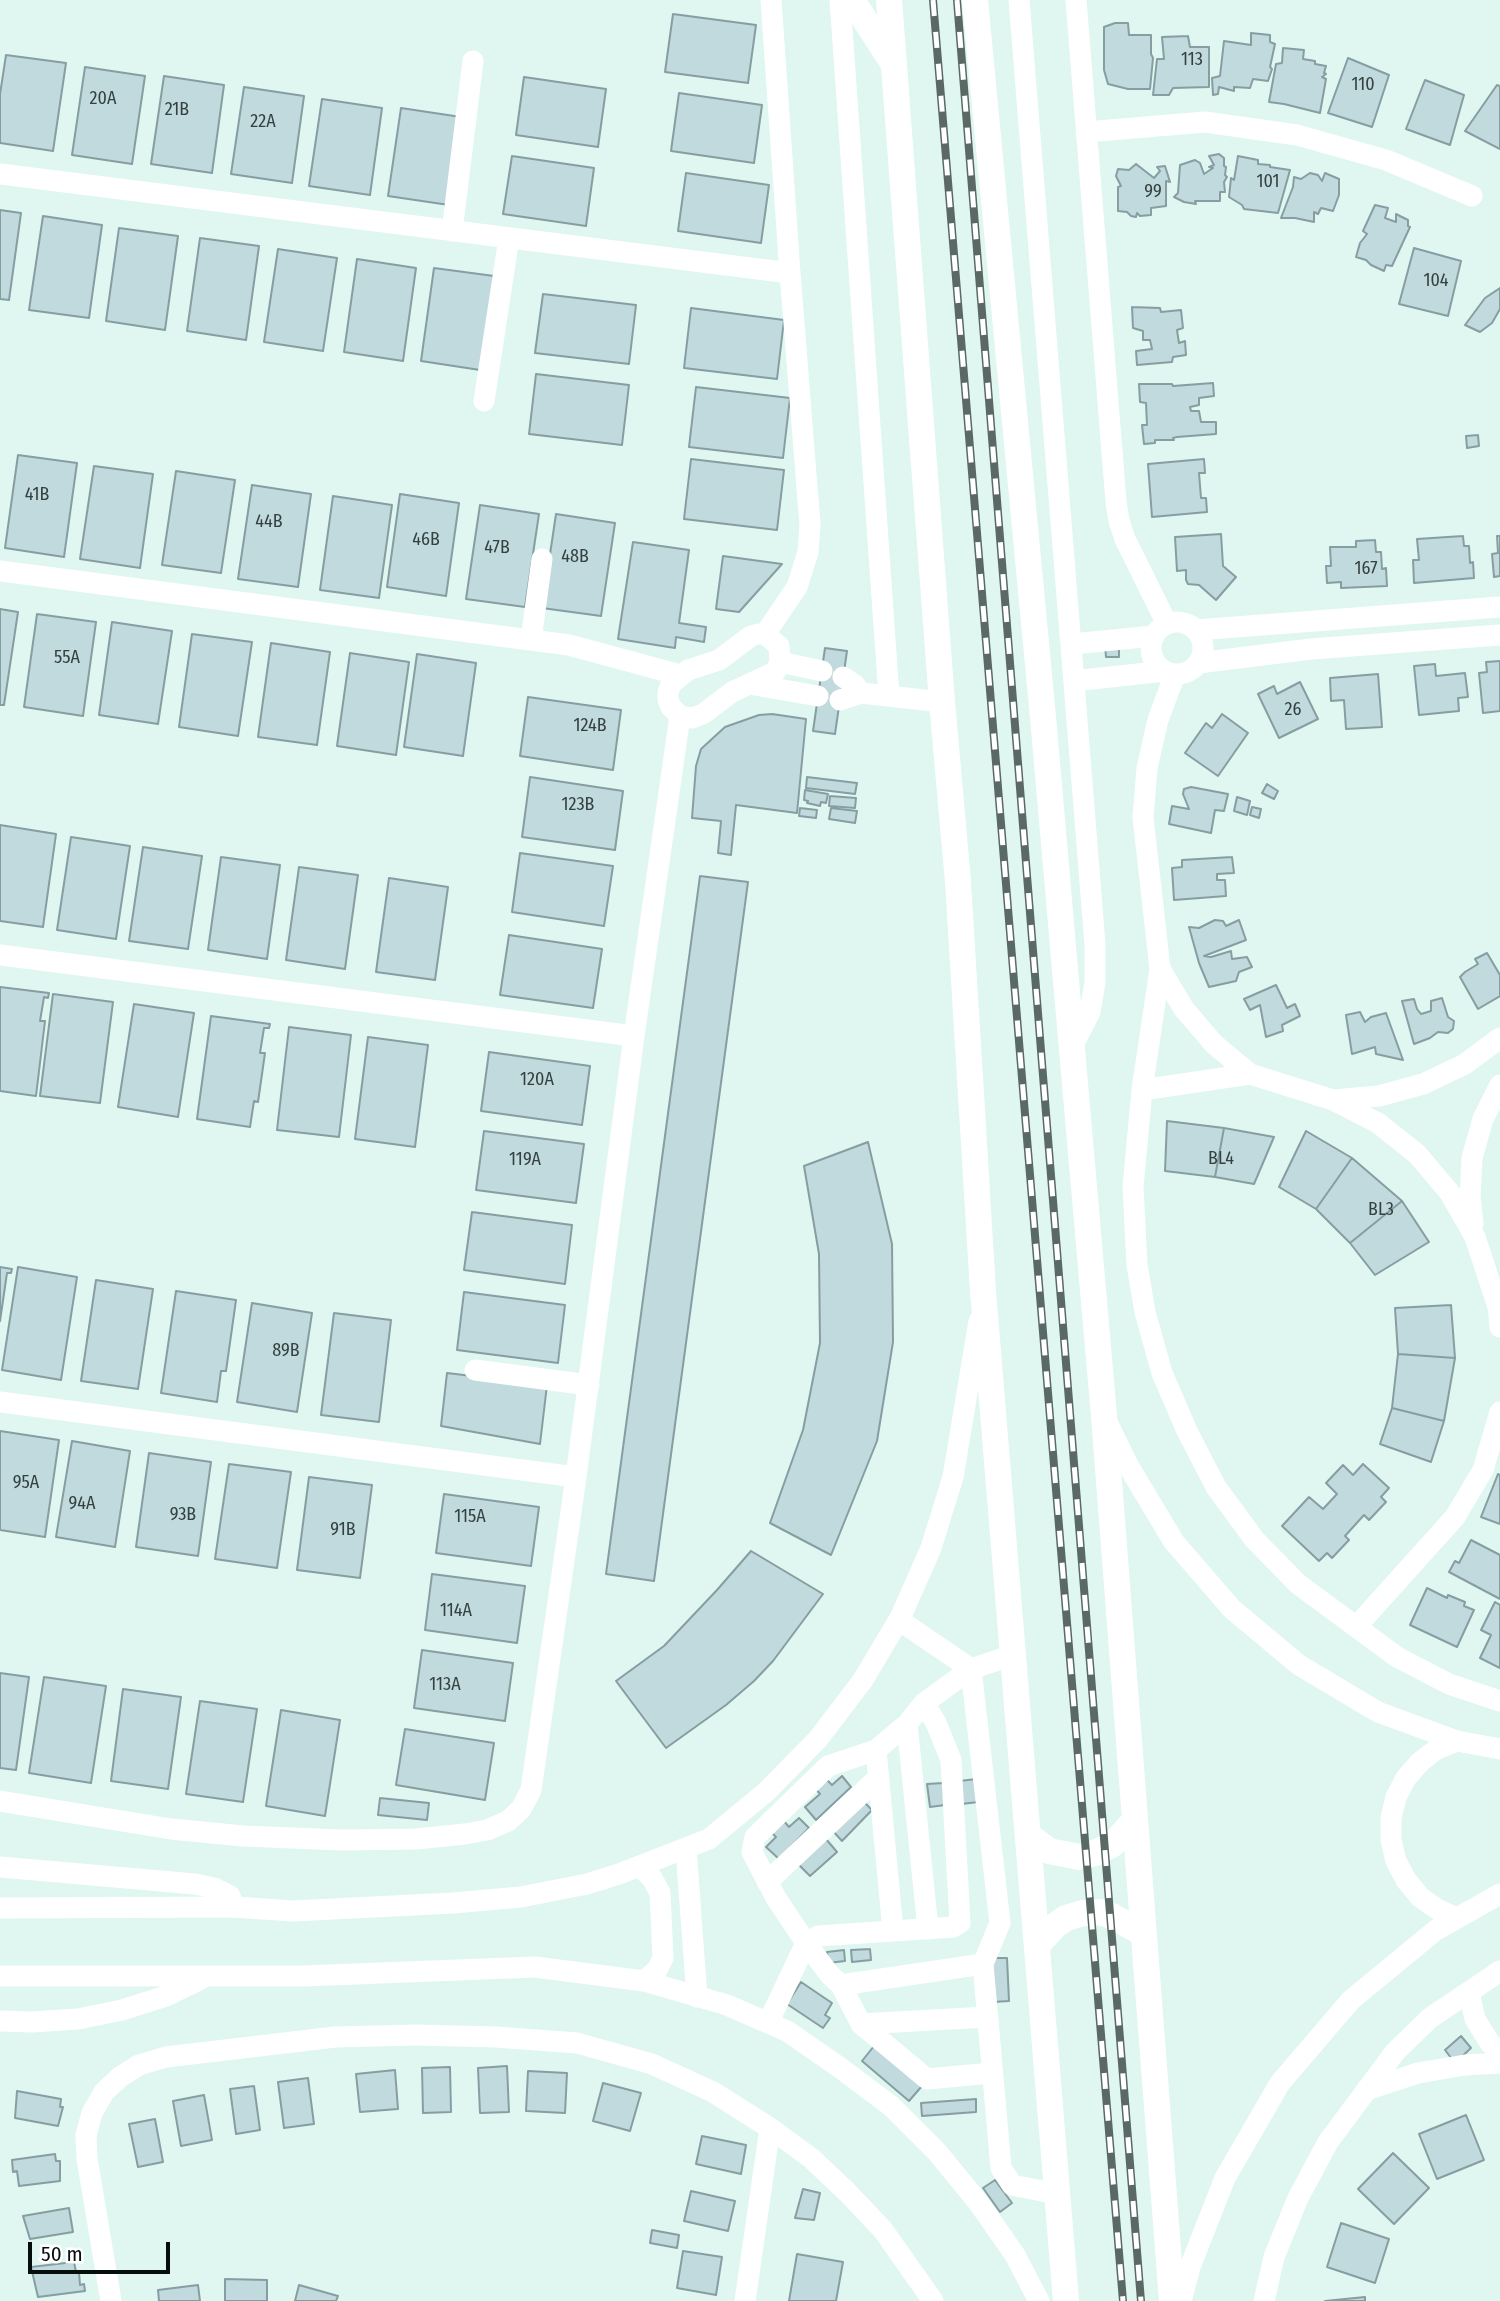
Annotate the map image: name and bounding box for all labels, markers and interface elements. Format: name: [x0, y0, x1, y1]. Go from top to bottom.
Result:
house number: 113: [1181, 49, 1203, 71]
house number: 110: [1351, 74, 1375, 96]
house number: 20A: [90, 88, 116, 110]
house number: 21B: [165, 99, 189, 121]
house number: 22A: [250, 111, 276, 133]
house number: 101: [1257, 171, 1279, 193]
house number: 99: [1144, 181, 1162, 203]
house number: 104: [1423, 270, 1449, 292]
house number: 41B: [25, 484, 49, 506]
house number: 44B: [255, 511, 283, 533]
house number: 46B: [412, 529, 440, 551]
house number: 47B: [484, 537, 510, 559]
house number: 48B: [561, 546, 589, 568]
house number: 167: [1355, 558, 1377, 580]
house number: 55A: [54, 647, 80, 669]
house number: 26: [1285, 699, 1301, 721]
house number: 124B: [573, 715, 607, 737]
house number: 123B: [562, 794, 594, 816]
house number: 120A: [520, 1069, 554, 1091]
house number: BL4: [1208, 1148, 1234, 1170]
house number: 119A: [509, 1149, 541, 1171]
house number: BL3: [1368, 1199, 1394, 1221]
house number: 89B: [272, 1340, 300, 1362]
house number: 95A: [13, 1472, 39, 1494]
house number: 94A: [69, 1493, 95, 1515]
house number: 93B: [170, 1504, 196, 1526]
house number: 115A: [454, 1506, 486, 1528]
house number: 91B: [330, 1519, 356, 1541]
house number: 114A: [440, 1600, 472, 1622]
house number: 113A: [429, 1674, 461, 1696]
scale bar: [32, 2228, 173, 2272]
text: 50 m: [41, 2241, 83, 2267]

